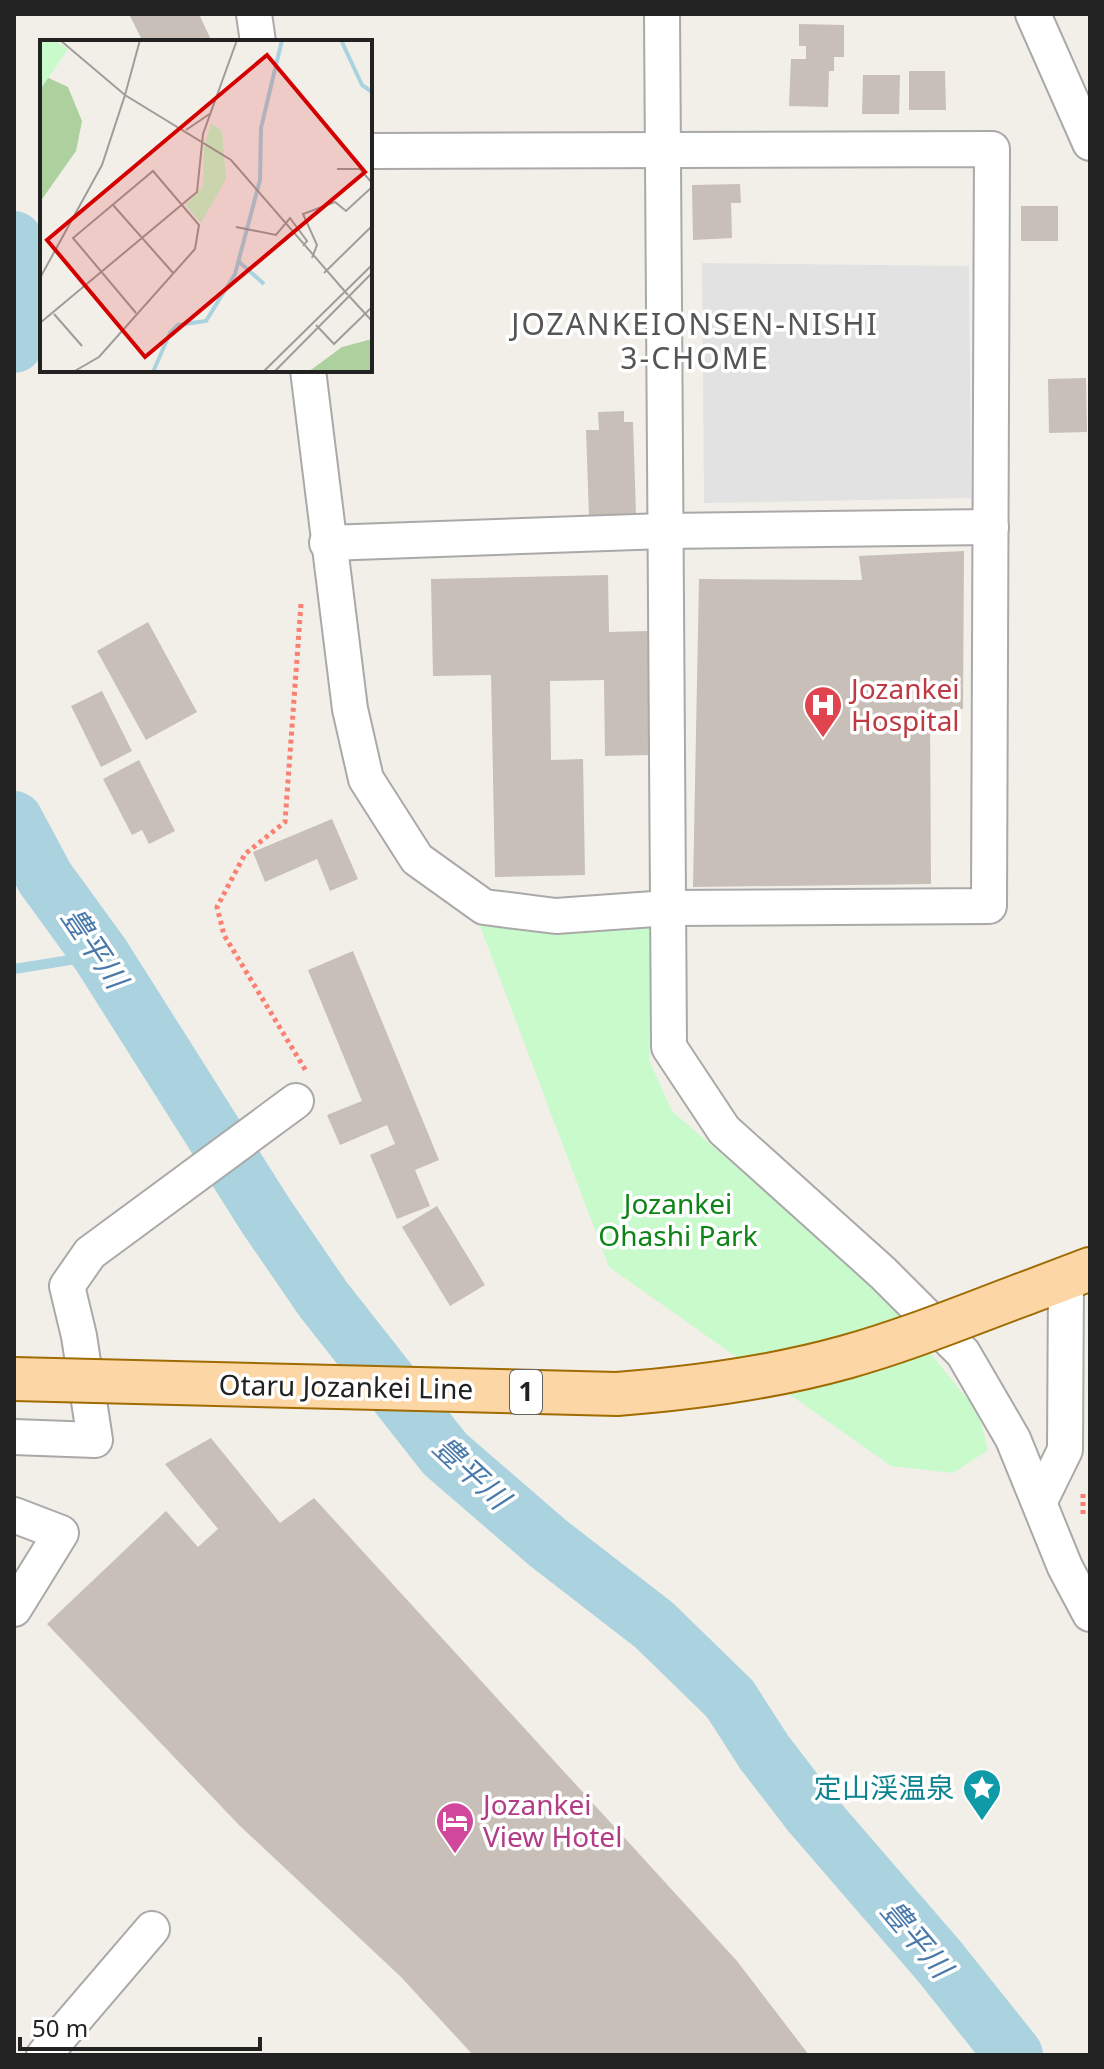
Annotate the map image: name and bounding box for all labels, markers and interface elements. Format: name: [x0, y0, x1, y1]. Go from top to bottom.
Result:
inset map: [40, 40, 372, 372]
district label: JOZANKEIONSEN-NISHI 3-CHOME: [508, 303, 879, 378]
place label: Jozankei Hospital: [848, 669, 960, 739]
hospital icon: Jozankei Hospital: [802, 684, 844, 739]
water label: 豊平川: [53, 898, 139, 998]
park label: Jozankei Ohashi Park: [598, 1184, 758, 1254]
street label: Otaru Jozankei Line: [218, 1365, 474, 1407]
road number: 1: [510, 1370, 542, 1414]
water label: 豊平川: [425, 1426, 521, 1520]
place icon: 定山渓温泉: [961, 1767, 1003, 1822]
place label: 定山渓温泉: [814, 1768, 954, 1806]
place label: Jozankei View Hotel: [480, 1785, 622, 1855]
hotel icon: Jozankei View Hotel: [434, 1800, 476, 1855]
water label: 豊平川: [873, 1890, 964, 1988]
scale bar: [20, 2001, 260, 2051]
text: 50 m: [32, 2011, 88, 2044]

